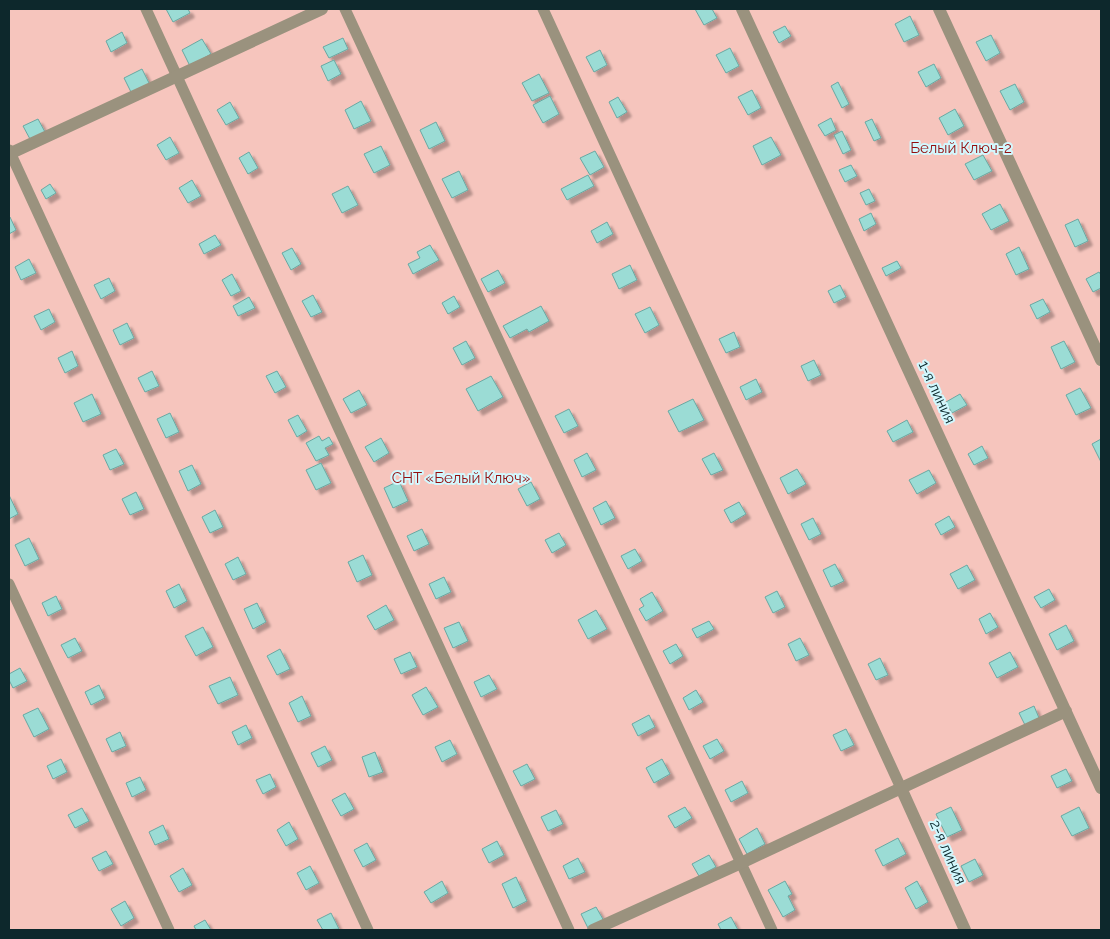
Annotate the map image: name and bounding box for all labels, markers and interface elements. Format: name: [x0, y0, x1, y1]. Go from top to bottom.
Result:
park label: Белый Ключ-2: [910, 139, 1012, 157]
street label: 1-я линия: [915, 358, 959, 426]
park label: СНТ «Белый Ключ»: [392, 469, 530, 487]
street label: 2-я линия: [926, 817, 970, 887]

